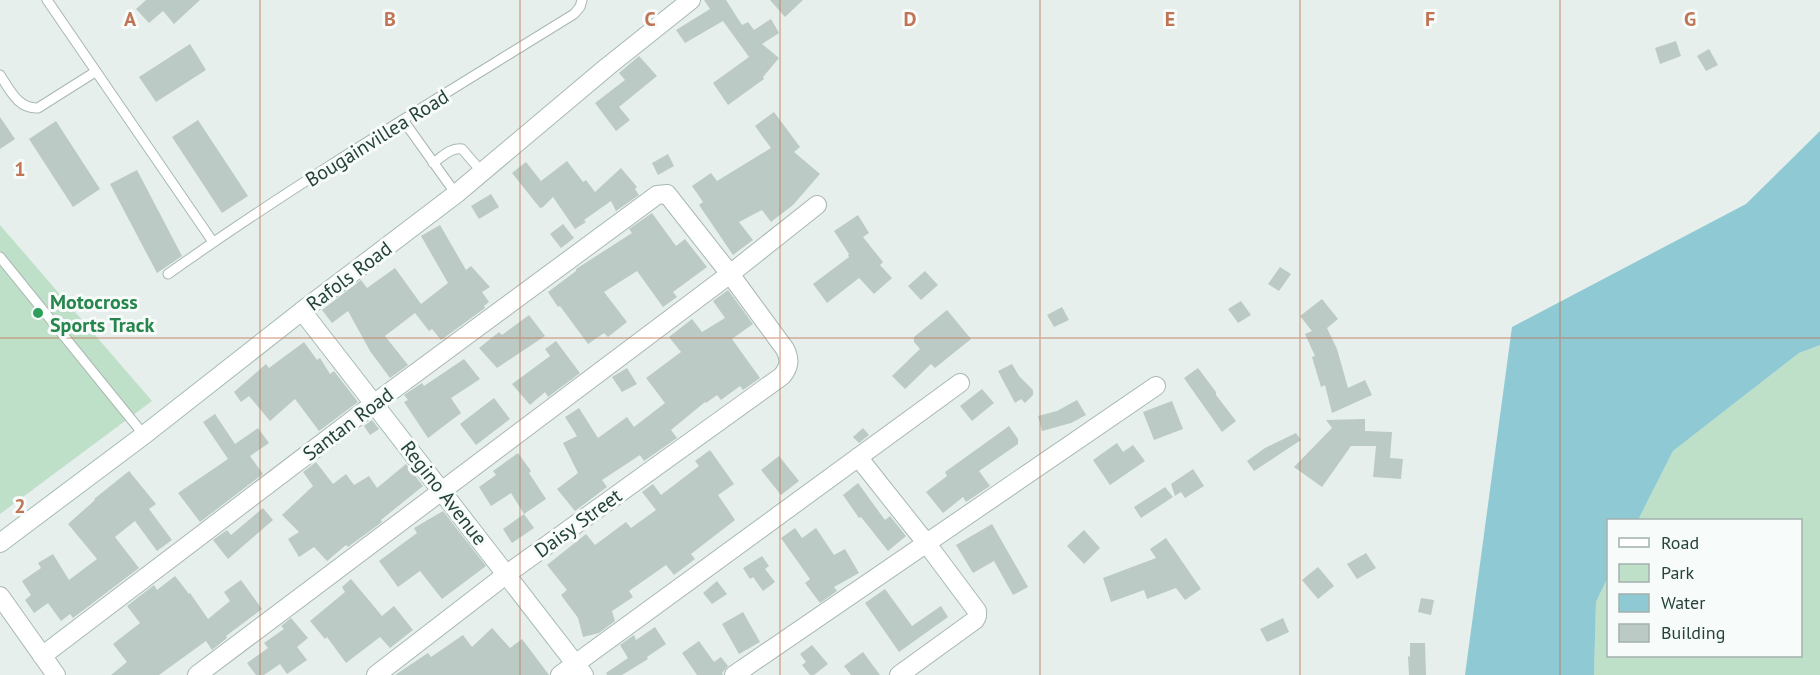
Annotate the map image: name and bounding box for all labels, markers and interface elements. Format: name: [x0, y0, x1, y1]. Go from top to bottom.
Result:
text: A: [124, 6, 137, 32]
text: B: [384, 6, 396, 32]
text: C: [644, 6, 656, 32]
text: D: [904, 6, 917, 32]
text: E: [1165, 6, 1175, 32]
text: F: [1425, 6, 1435, 32]
text: G: [1684, 6, 1696, 32]
street label: Bougainvillea Road: [300, 83, 454, 193]
text: 1: [14, 156, 26, 182]
street label: Rafols Road: [301, 235, 397, 317]
place label: Motocross Sports Track: [50, 289, 154, 338]
marker: Motocross Sports Track: [31, 306, 45, 320]
street label: Santan Road: [298, 381, 398, 467]
street label: Regino Avenue: [395, 435, 493, 551]
street label: Daisy Street: [529, 482, 627, 563]
text: 2: [14, 493, 26, 519]
legend: [1607, 519, 1802, 657]
text: Road: [1661, 531, 1699, 554]
text: Park: [1661, 561, 1694, 584]
text: Water: [1661, 591, 1705, 614]
text: Building: [1661, 621, 1725, 644]

